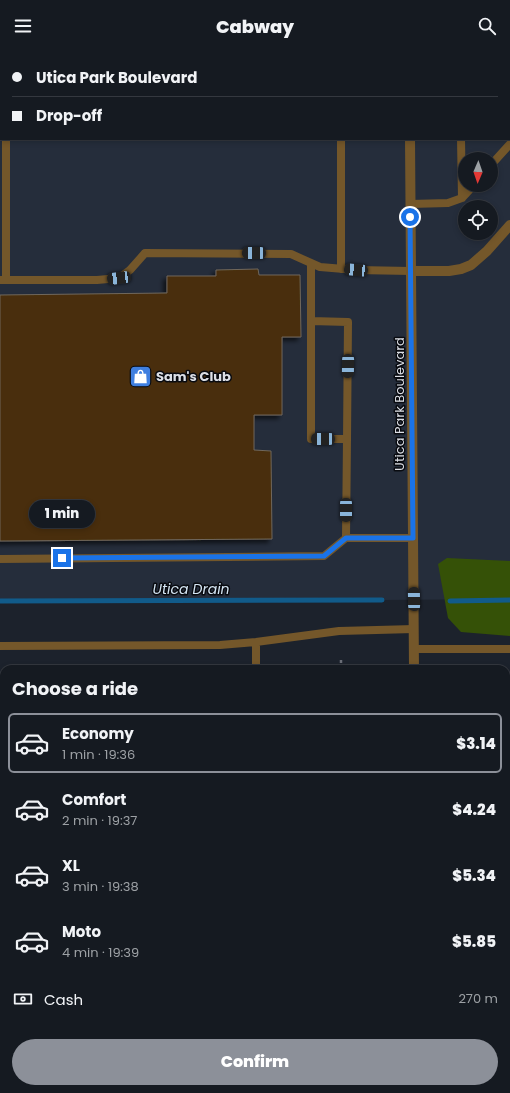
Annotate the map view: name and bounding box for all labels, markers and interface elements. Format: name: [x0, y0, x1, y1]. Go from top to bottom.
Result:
text: Cabway: [216, 14, 294, 39]
icon: menu: [12, 15, 34, 37]
icon: search: [476, 15, 498, 37]
text: Utica Park Boulevard: [36, 67, 197, 88]
text: Drop-off: [36, 105, 102, 126]
north arrow: [458, 152, 498, 192]
map controls: [458, 152, 498, 240]
button: locate: [458, 200, 498, 240]
route start: [401, 208, 419, 226]
car: [242, 247, 266, 259]
car: [344, 263, 368, 277]
car: [106, 271, 132, 285]
street label: Utica Park Boulevard: [390, 337, 409, 471]
car: [342, 354, 354, 378]
shop icon: Sam's Club: [128, 363, 154, 389]
place label: Sam's Club: [156, 367, 231, 386]
car: [311, 433, 335, 445]
car: [340, 498, 352, 522]
callout: 1 min: [29, 500, 95, 528]
text: 1 min: [45, 504, 79, 523]
route end: [53, 549, 71, 567]
water label: Utica Drain: [152, 579, 230, 599]
car: [408, 587, 420, 611]
text: Choose a ride: [12, 676, 138, 701]
text: Economy: [62, 723, 134, 744]
icon: car: [14, 725, 50, 761]
text: $3.14: [456, 733, 496, 754]
text: 1 min · 19:36: [62, 745, 135, 764]
text: Comfort: [62, 789, 126, 810]
icon: car: [14, 791, 50, 827]
text: $4.24: [452, 799, 496, 820]
text: 2 min · 19:37: [62, 811, 137, 830]
text: XL: [62, 855, 80, 876]
icon: car: [14, 857, 50, 893]
text: $5.34: [452, 865, 496, 886]
text: 3 min · 19:38: [62, 877, 139, 896]
text: Moto: [62, 921, 101, 942]
icon: car: [14, 923, 50, 959]
text: $5.85: [452, 931, 496, 952]
text: 4 min · 19:39: [62, 943, 139, 962]
icon: cash: [12, 988, 34, 1010]
text: Cash: [44, 989, 83, 1010]
text: 270 m: [458, 989, 498, 1008]
button: Confirm: [12, 1039, 498, 1085]

